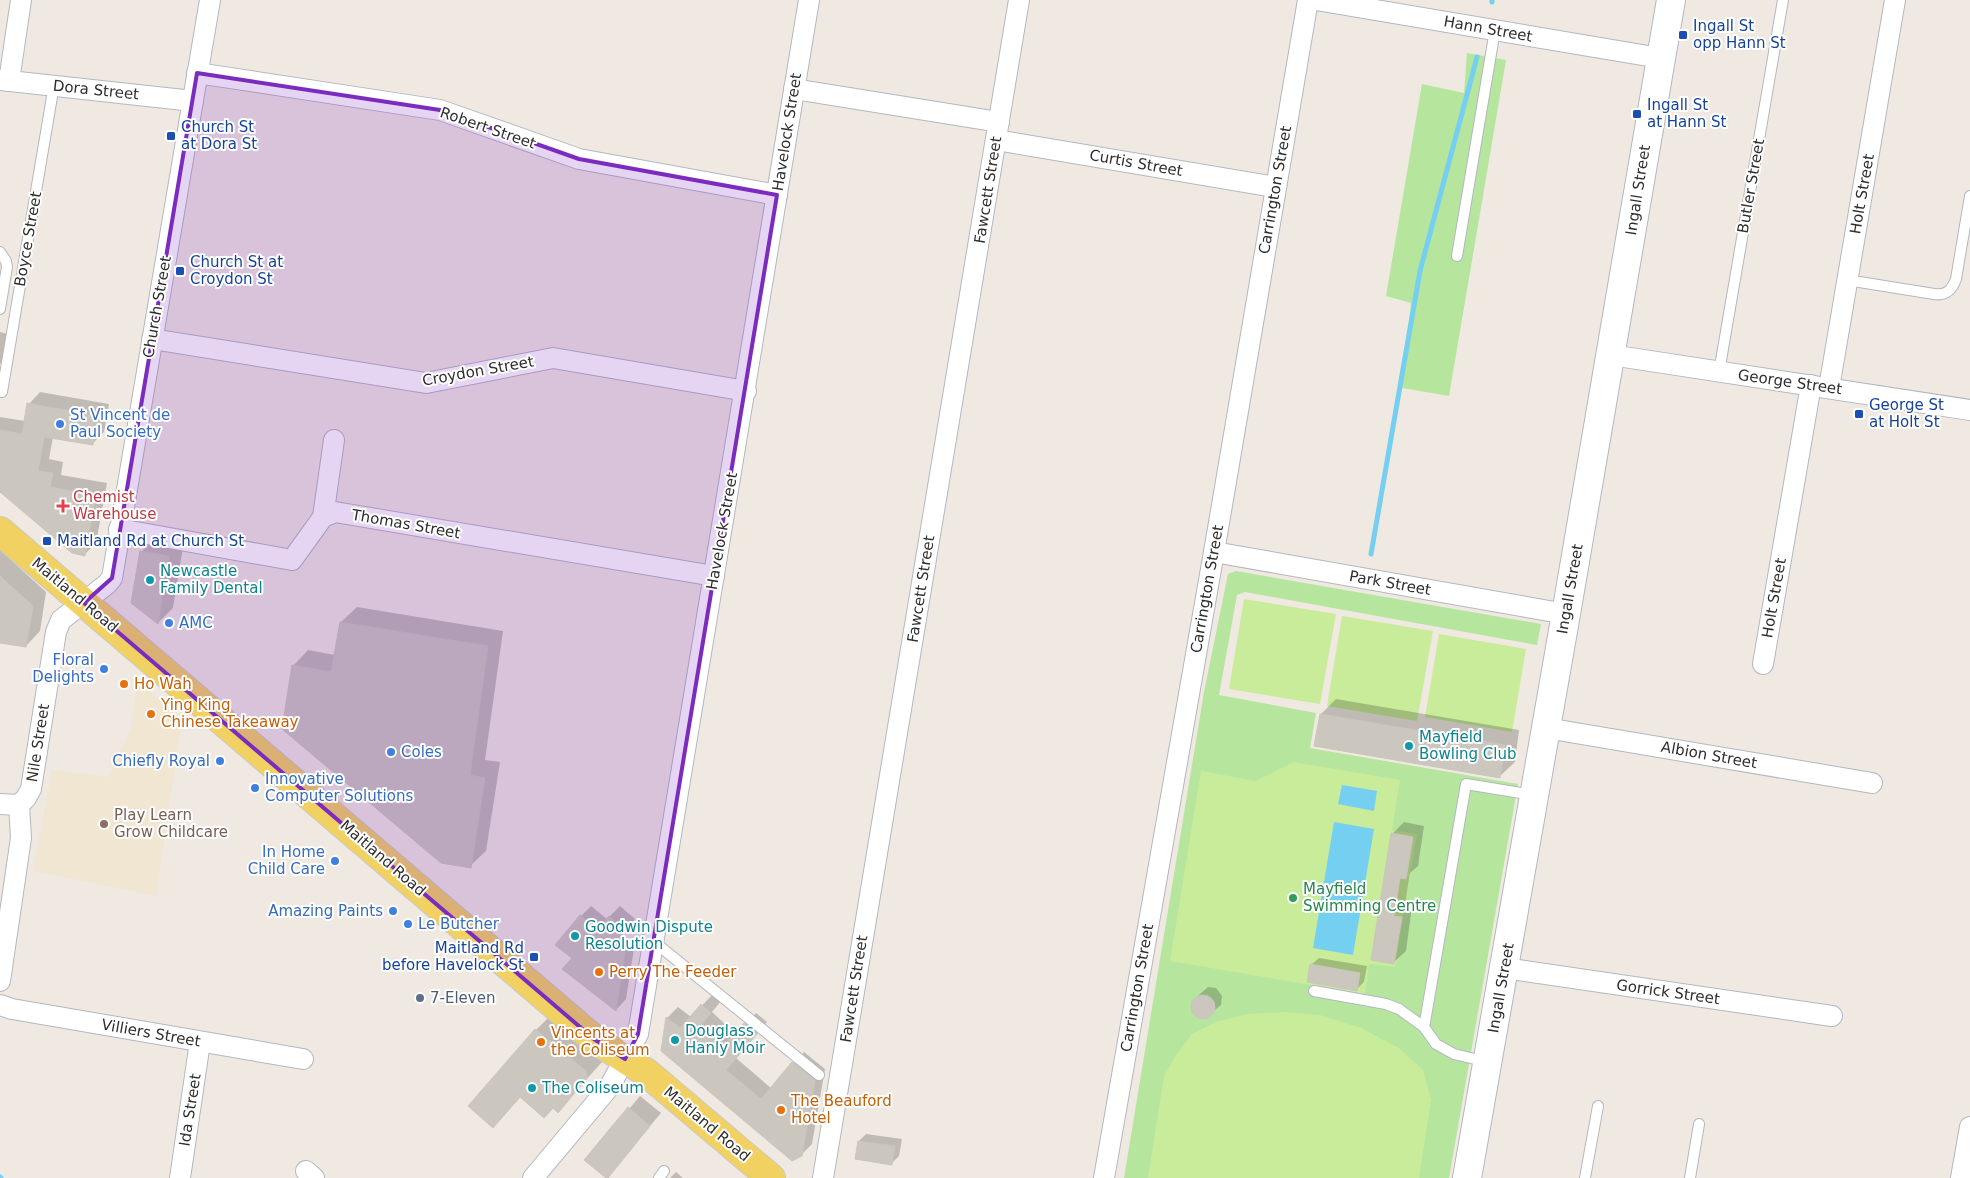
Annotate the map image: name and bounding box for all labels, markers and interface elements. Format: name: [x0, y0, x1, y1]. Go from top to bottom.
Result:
street label: Hann Street: [1442, 12, 1534, 46]
place label: Ingall St opp Hann St: [1693, 17, 1786, 52]
marker: Ingall St opp Hann St: [1677, 29, 1689, 41]
street label: Havelock Street: [769, 72, 805, 192]
street label: Dora Street: [52, 77, 140, 103]
place label: Ingall St at Hann St: [1647, 96, 1727, 131]
street label: Robert Street: [438, 103, 538, 153]
marker: Ingall St at Hann St: [1631, 108, 1643, 120]
place label: Church St at Dora St: [181, 118, 257, 153]
street label: Carrington Street: [1255, 124, 1295, 255]
marker: Church St at Dora St: [165, 130, 177, 142]
street label: Fawcett Street: [971, 135, 1005, 245]
street label: Butler Street: [1734, 137, 1768, 235]
street label: Ingall Street: [1622, 143, 1654, 237]
street label: Curtis Street: [1088, 146, 1184, 180]
street label: Holt Street: [1846, 153, 1878, 235]
street label: Boyce Street: [11, 190, 45, 288]
place label: Church St at Croydon St: [190, 253, 283, 288]
street label: Church Street: [139, 254, 175, 359]
marker: Church St at Croydon St: [174, 265, 186, 277]
street label: Croydon Street: [421, 352, 535, 390]
street label: George Street: [1737, 366, 1843, 398]
place label: George St at Holt St: [1869, 396, 1944, 431]
place label: St Vincent de Paul Society: [70, 406, 170, 441]
marker: George St at Holt St: [1853, 408, 1865, 420]
marker: St Vincent de Paul Society: [54, 418, 66, 430]
street label: Havelock Street: [703, 471, 741, 591]
place label: Chemist Warehouse: [73, 488, 156, 523]
marker: Chemist Warehouse: [57, 500, 69, 512]
street label: Thomas Street: [349, 505, 462, 542]
street label: Carrington Street: [1187, 523, 1227, 654]
place label: Maitland Rd at Church St: [57, 532, 244, 550]
street label: Fawcett Street: [904, 534, 938, 644]
marker: Maitland Rd at Church St: [41, 535, 53, 547]
street label: Ingall Street: [1553, 542, 1587, 636]
street label: Maitland Road: [28, 554, 122, 636]
street label: Holt Street: [1758, 557, 1790, 639]
place label: Newcastle Family Dental: [160, 562, 263, 597]
street label: Park Street: [1348, 567, 1432, 599]
marker: Newcastle Family Dental: [144, 574, 156, 586]
place label: AMC: [179, 614, 213, 632]
marker: AMC: [163, 617, 175, 629]
place label: Floral Delights: [32, 651, 94, 686]
marker: Floral Delights: [98, 663, 110, 675]
place label: Ho Wah: [134, 675, 192, 693]
marker: Ho Wah: [118, 678, 130, 690]
place label: Ying King Chinese Takeaway: [160, 696, 299, 731]
street label: Nile Street: [23, 702, 53, 783]
marker: Ying King Chinese Takeaway: [145, 708, 157, 720]
place label: Mayfield Bowling Club: [1419, 728, 1517, 763]
street label: Albion Street: [1660, 738, 1759, 772]
marker: Mayfield Bowling Club: [1403, 740, 1415, 752]
place label: Coles: [401, 743, 442, 761]
marker: Coles: [385, 746, 397, 758]
place label: Chiefly Royal: [112, 752, 210, 770]
marker: Chiefly Royal: [214, 755, 226, 767]
place label: Innovative Computer Solutions: [265, 770, 413, 805]
marker: Innovative Computer Solutions: [249, 782, 261, 794]
place label: Play Learn Grow Childcare: [114, 806, 228, 841]
street label: Maitland Road: [337, 816, 429, 900]
marker: Play Learn Grow Childcare: [98, 818, 110, 830]
place label: In Home Child Care: [248, 843, 325, 878]
marker: In Home Child Care: [329, 855, 341, 867]
place label: Mayfield Swimming Centre: [1303, 880, 1436, 915]
marker: Mayfield Swimming Centre: [1287, 892, 1299, 904]
place label: Amazing Paints: [268, 902, 383, 920]
marker: Amazing Paints: [387, 905, 399, 917]
place label: Le Butcher: [418, 915, 500, 933]
marker: Le Butcher: [402, 918, 414, 930]
place label: Goodwin Dispute Resolution: [585, 918, 713, 953]
street label: Carrington Street: [1117, 922, 1157, 1053]
marker: Goodwin Dispute Resolution: [569, 930, 581, 942]
street label: Fawcett Street: [837, 934, 871, 1044]
place label: Maitland Rd before Havelock St: [382, 939, 524, 974]
street label: Ingall Street: [1484, 941, 1518, 1035]
marker: Maitland Rd before Havelock St: [528, 951, 540, 963]
place label: Perry The Feeder: [609, 963, 737, 981]
marker: Perry The Feeder: [593, 966, 605, 978]
street label: Gorrick Street: [1615, 976, 1721, 1008]
place label: 7-Eleven: [430, 989, 495, 1007]
marker: 7-Eleven: [414, 992, 426, 1004]
street label: Villiers Street: [100, 1015, 202, 1051]
place label: Douglass Hanly Moir: [685, 1022, 766, 1057]
place label: Vincents at the Coliseum: [551, 1024, 650, 1059]
marker: Douglass Hanly Moir: [669, 1034, 681, 1046]
marker: Vincents at the Coliseum: [535, 1036, 547, 1048]
street label: Ida Street: [175, 1072, 205, 1148]
place label: The Coliseum: [541, 1079, 644, 1097]
marker: The Coliseum: [526, 1082, 538, 1094]
street label: Maitland Road: [660, 1083, 754, 1165]
place label: The Beauford Hotel: [790, 1092, 892, 1127]
marker: The Beauford Hotel: [775, 1104, 787, 1116]

